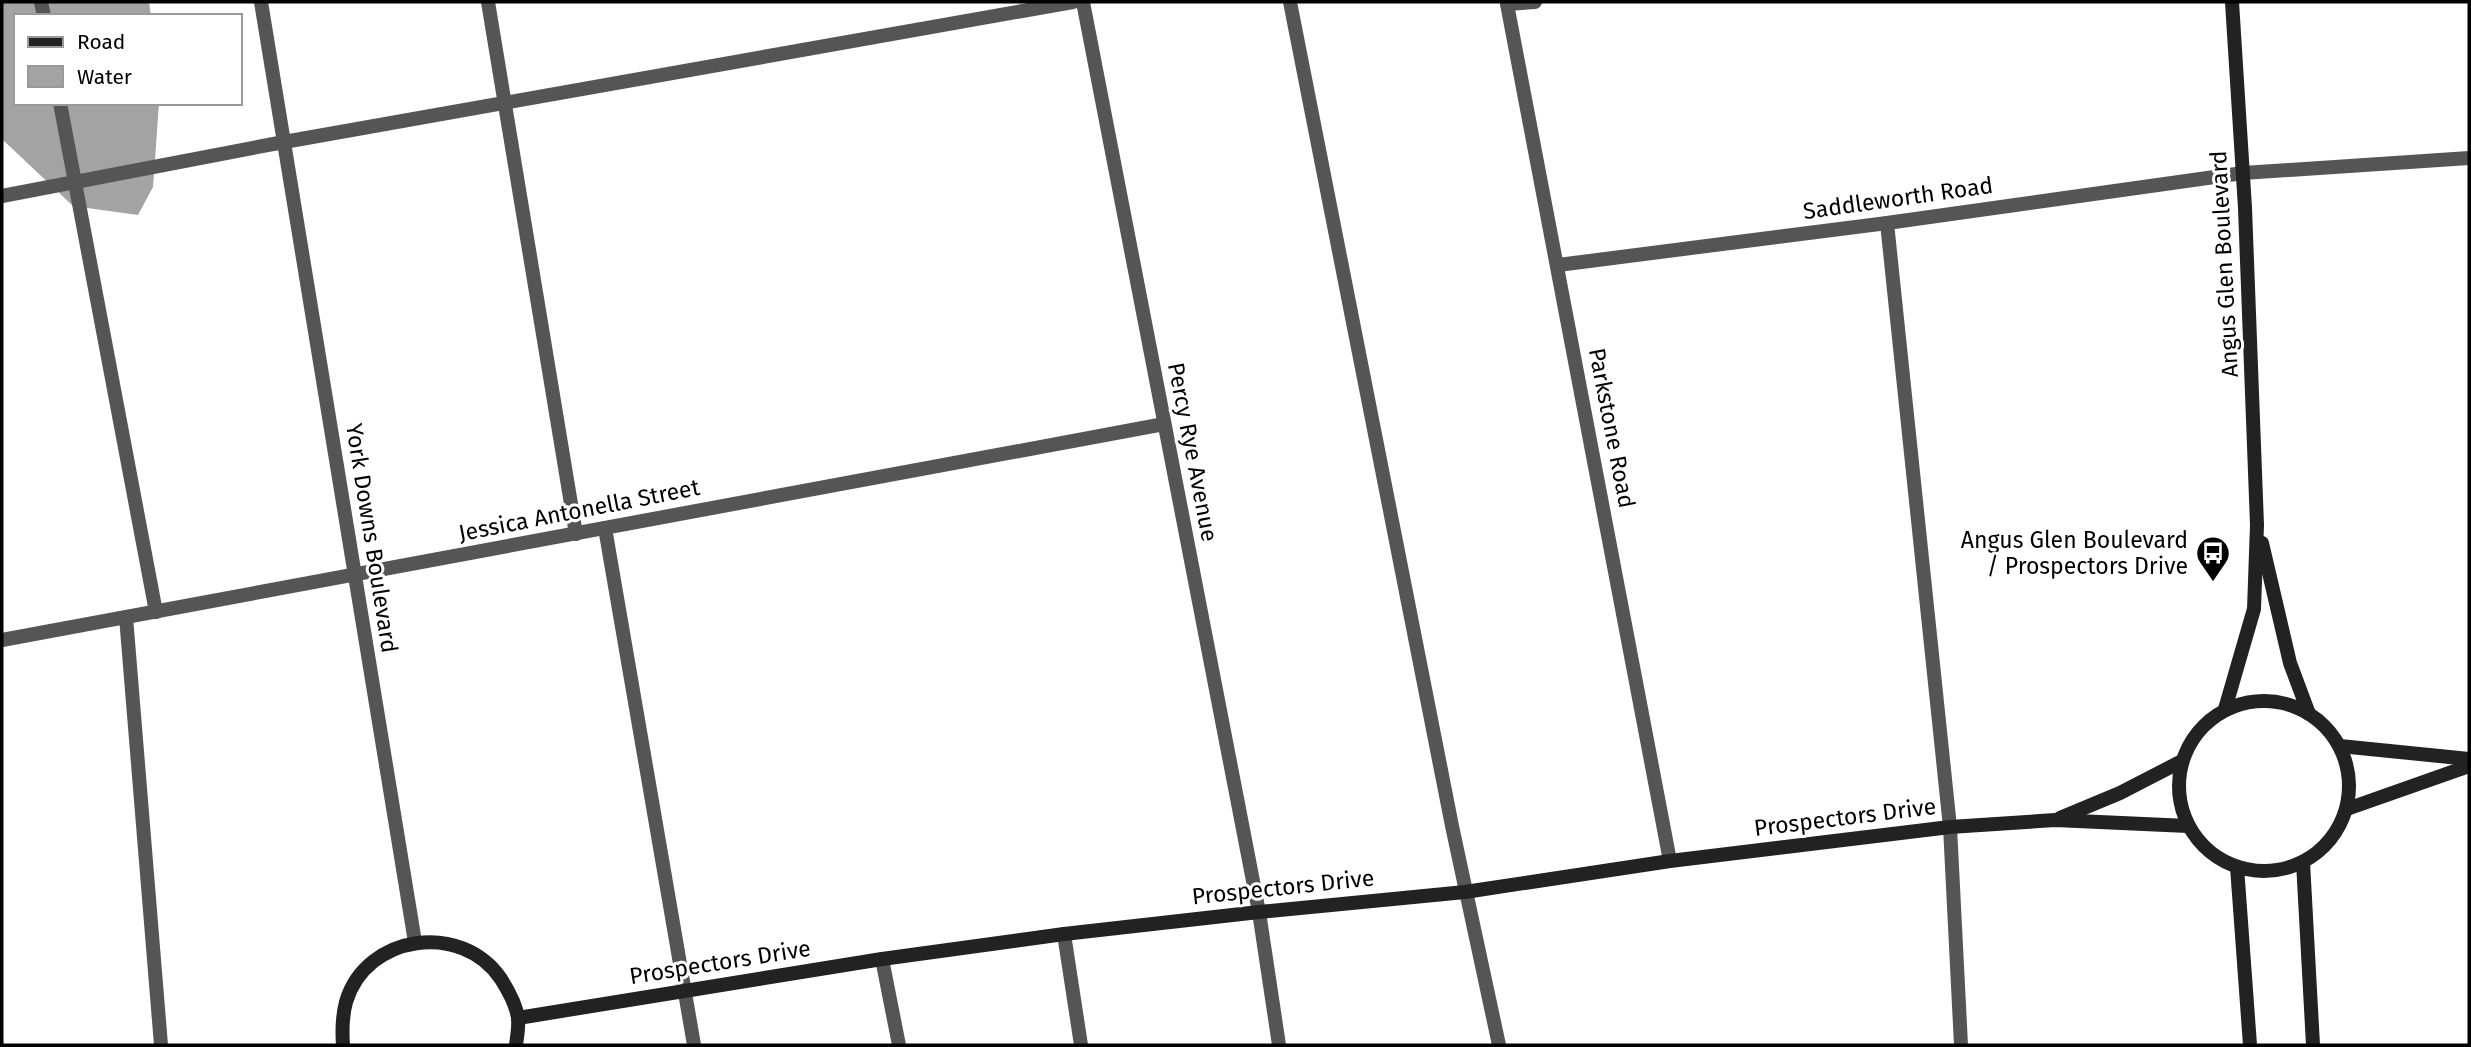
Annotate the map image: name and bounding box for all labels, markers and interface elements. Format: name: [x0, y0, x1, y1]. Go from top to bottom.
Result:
legend: [14, 14, 242, 105]
text: Road: [77, 29, 125, 55]
text: Water: [77, 64, 132, 90]
street label: Angus Glen Boulevard: [2204, 150, 2244, 378]
street label: Saddleworth Road: [1801, 171, 1995, 225]
street label: Parkstone Road: [1583, 346, 1641, 510]
street label: Percy Rye Avenue: [1162, 360, 1224, 544]
street label: York Downs Boulevard: [340, 421, 404, 655]
street label: Jessica Antonella Street: [456, 473, 703, 547]
place label: Angus Glen Boulevard / Prospectors Drive: [1961, 526, 2188, 580]
bus stop icon: Angus Glen Boulevard / Prospectors Drive: [2194, 534, 2232, 583]
street label: Prospectors Drive: [1752, 792, 1938, 842]
street label: Prospectors Drive: [1190, 864, 1376, 910]
street label: Prospectors Drive: [627, 934, 813, 990]

